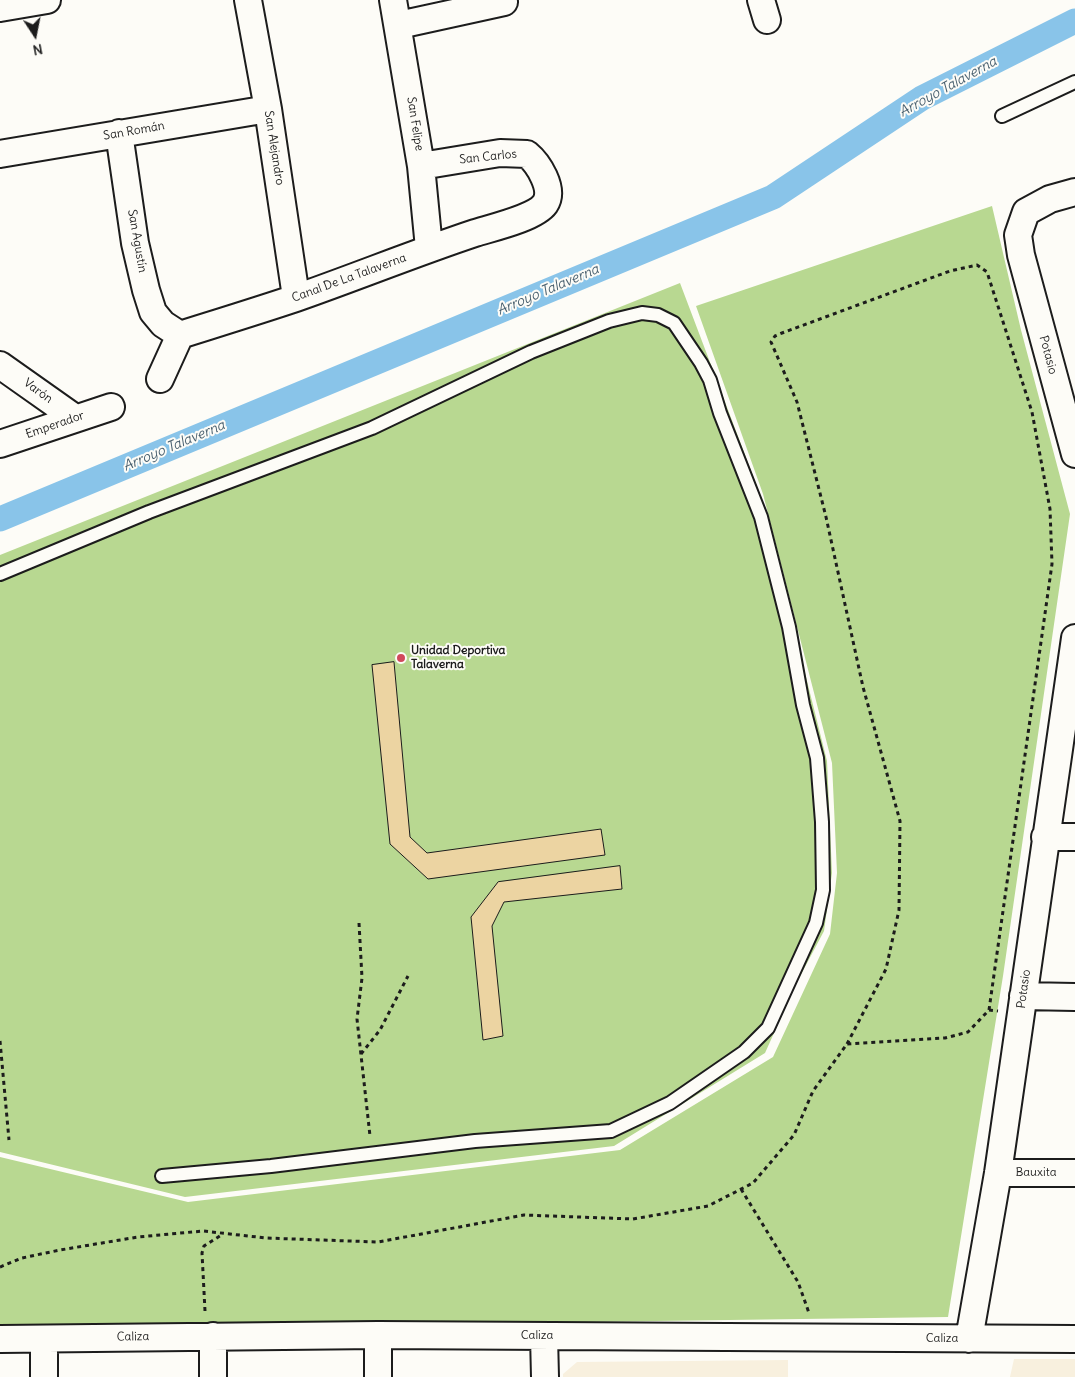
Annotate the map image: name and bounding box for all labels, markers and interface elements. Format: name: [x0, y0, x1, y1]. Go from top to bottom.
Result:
north arrow: [10, 10, 60, 60]
text: N: [31, 40, 44, 59]
water label: Arroyo Talaverna: [896, 53, 1000, 121]
street label: San Felipe: [404, 96, 426, 152]
street label: San Alejandro: [261, 110, 287, 186]
street label: San Román: [102, 119, 166, 143]
street label: San Carlos: [459, 147, 517, 167]
street label: San Agustín: [124, 208, 150, 274]
street label: Canal De La Talaverna: [290, 251, 408, 305]
water label: Arroyo Talaverna: [495, 261, 601, 319]
street label: Potasio: [1036, 334, 1060, 376]
street label: Varón: [21, 376, 55, 406]
street label: Emperador: [24, 408, 86, 442]
water label: Arroyo Talaverna: [121, 417, 227, 475]
place label: Unidad Deportiva Talaverna: [411, 644, 505, 672]
marker: Unidad Deportiva Talaverna: [395, 652, 407, 664]
street label: Potasio: [1014, 968, 1034, 1010]
street label: Bauxita: [1015, 1166, 1057, 1180]
street label: Caliza: [521, 1329, 553, 1343]
street label: Caliza: [117, 1330, 149, 1344]
street label: Caliza: [926, 1332, 958, 1346]

